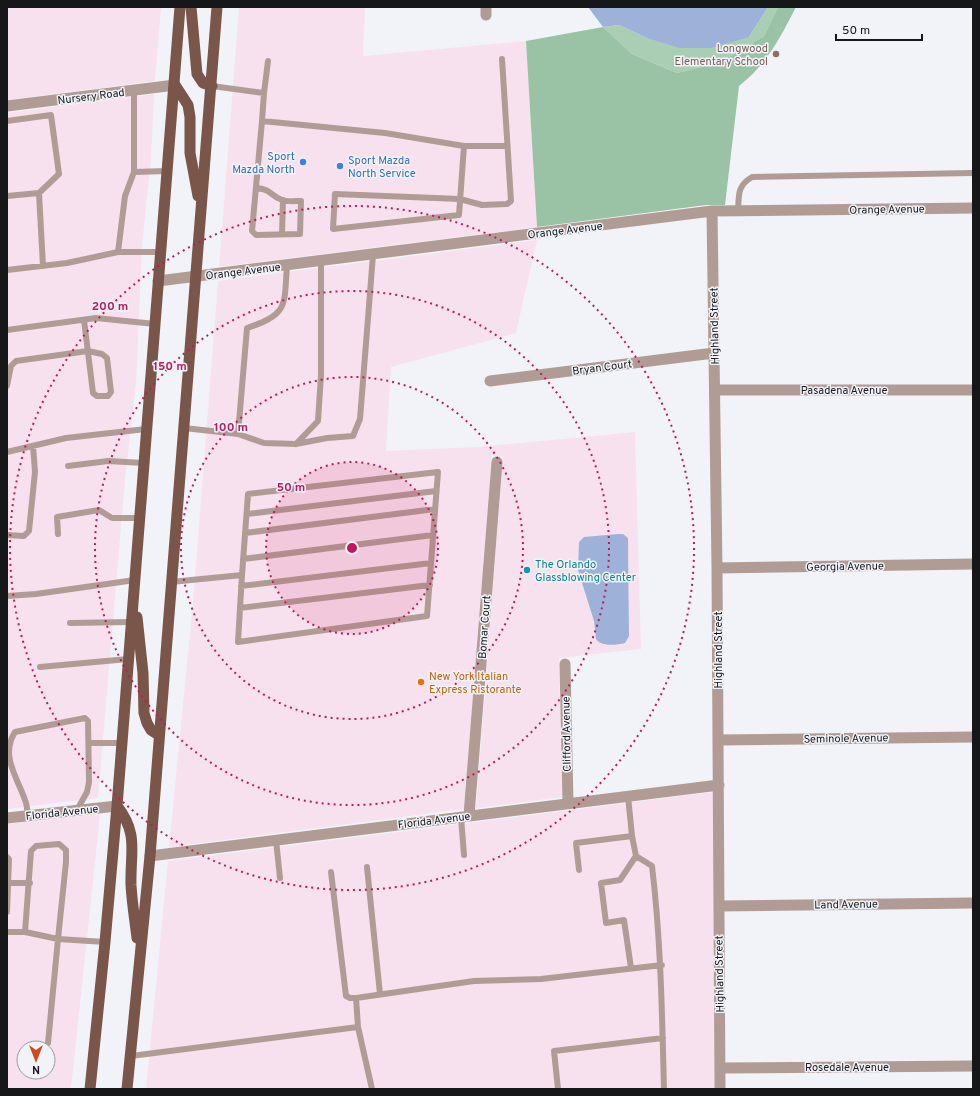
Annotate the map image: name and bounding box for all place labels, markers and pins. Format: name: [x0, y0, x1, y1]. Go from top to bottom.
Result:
place label: Longwood Elementary School: [675, 42, 768, 69]
marker: Longwood Elementary School: [771, 49, 781, 59]
place label: Sport Mazda North: [232, 150, 295, 177]
place label: Sport Mazda North Service: [348, 154, 416, 181]
marker: Sport Mazda North: [298, 157, 308, 167]
marker: Sport Mazda North Service: [335, 161, 345, 171]
centre of rings: [345, 541, 359, 555]
place label: The Orlando Glassblowing Center: [535, 558, 637, 585]
marker: The Orlando Glassblowing Center: [522, 565, 532, 575]
place label: New York Italian Express Ristorante: [429, 670, 522, 697]
marker: New York Italian Express Ristorante: [416, 677, 426, 687]

